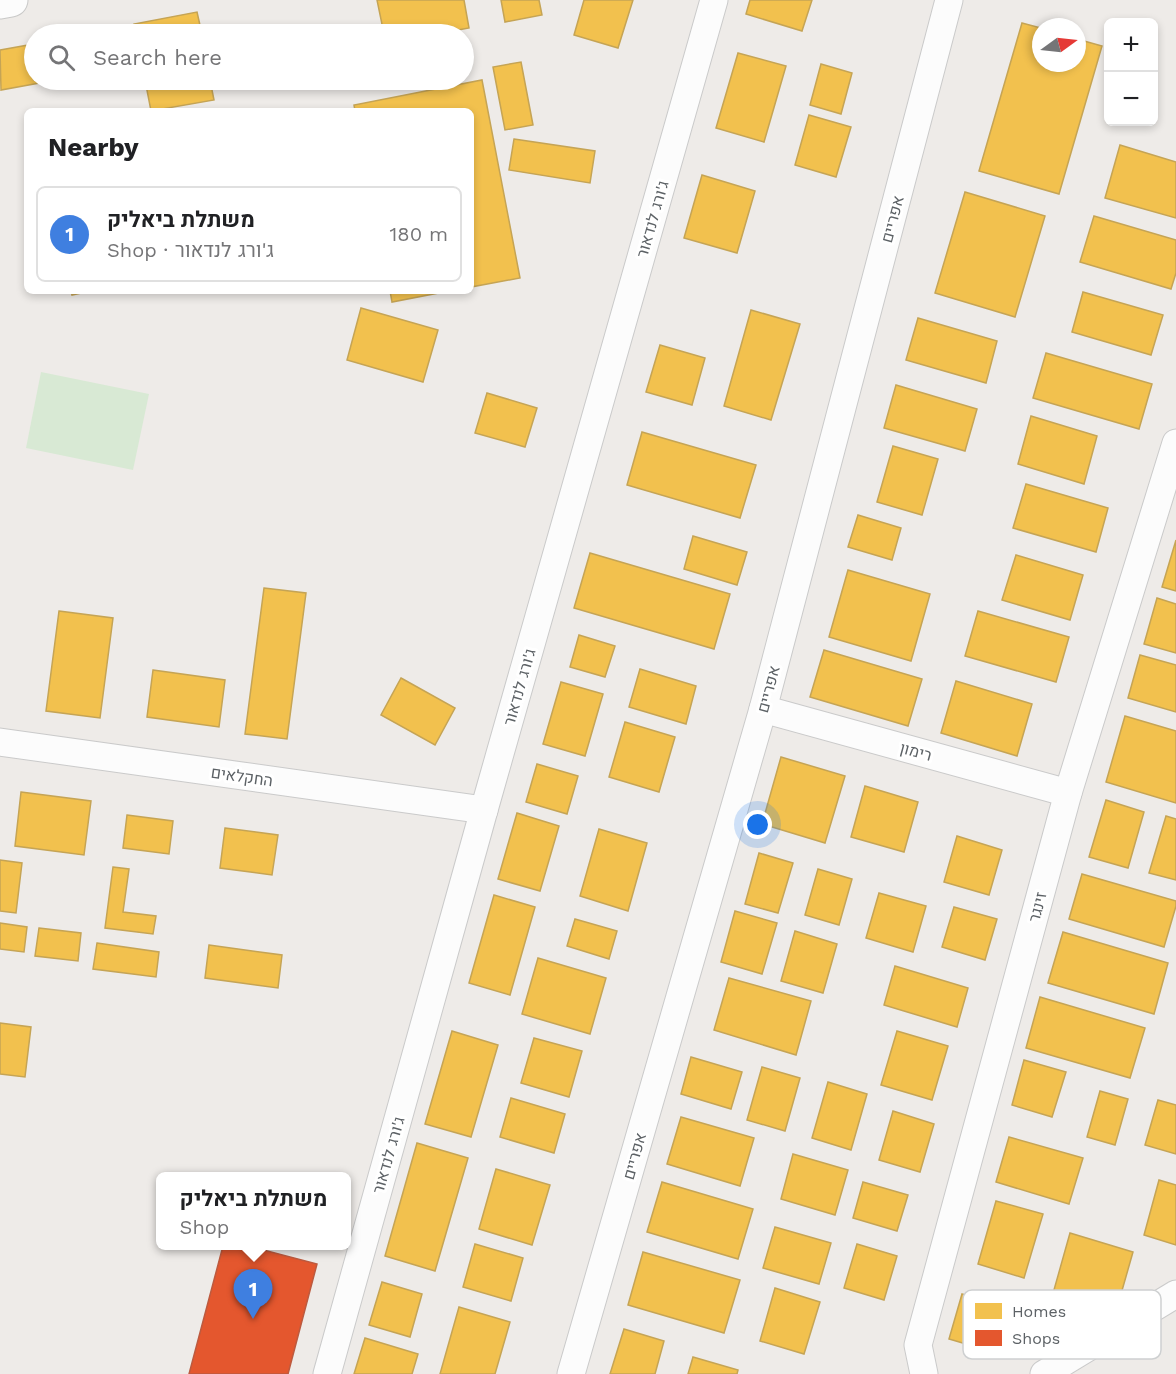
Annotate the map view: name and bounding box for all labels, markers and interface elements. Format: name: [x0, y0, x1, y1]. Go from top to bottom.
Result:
north arrow: [1032, 18, 1086, 72]
map controls: [1104, 18, 1158, 126]
button: +: [1104, 18, 1158, 72]
search box: [24, 24, 474, 90]
icon: search: [45, 41, 78, 74]
text: Search here: [93, 45, 222, 70]
button: −: [1104, 72, 1158, 126]
text: Nearby: [48, 132, 139, 162]
street label: ג'ורג לנדאור: [632, 178, 673, 260]
street label: אפריים: [877, 194, 908, 245]
text: משתלת ביאליק: [107, 207, 255, 232]
text: 1: [65, 222, 74, 246]
text: 180 m: [390, 222, 448, 246]
text: Shop · ג'ורג לנדאור: [107, 238, 274, 262]
street label: ג'ורג לנדאור: [499, 646, 540, 728]
street label: אפריים: [753, 664, 784, 715]
street label: רימון: [898, 738, 934, 765]
street label: החקלאים: [210, 763, 274, 790]
your location: [743, 810, 772, 839]
street label: זינגר: [1024, 890, 1051, 924]
street label: ג'ורג לנדאור: [368, 1114, 409, 1196]
street label: אפריים: [619, 1130, 650, 1182]
popup: [156, 1172, 351, 1250]
text: משתלת ביאליק: [180, 1186, 327, 1211]
text: Shop: [180, 1215, 229, 1239]
pin: 1: [234, 1270, 272, 1319]
legend: [963, 1290, 1161, 1359]
text: Homes: [1012, 1302, 1066, 1321]
text: Shops: [1012, 1329, 1060, 1348]

